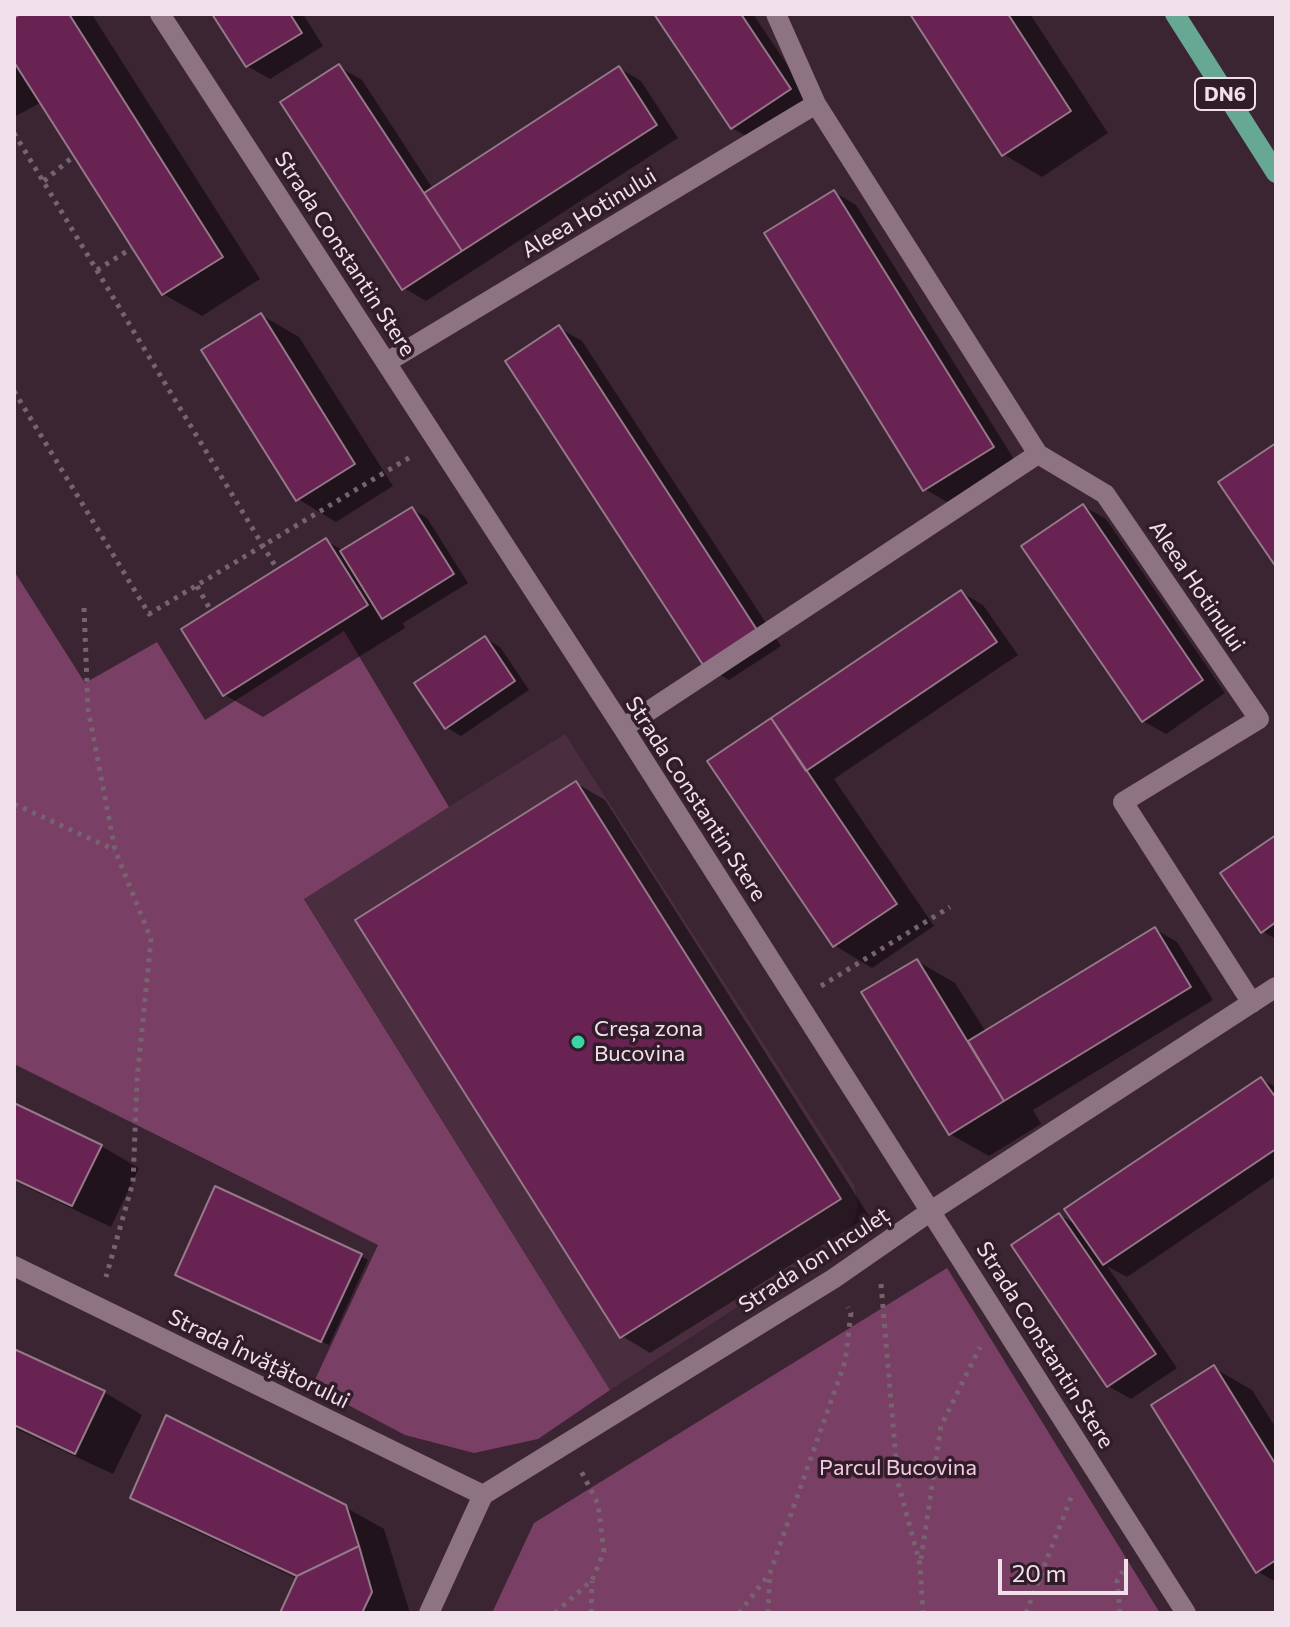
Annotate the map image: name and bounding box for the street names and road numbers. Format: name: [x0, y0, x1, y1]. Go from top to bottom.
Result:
road number: DN6: [1195, 78, 1255, 110]
street label: Strada Constantin Stere: [269, 147, 421, 361]
street label: Aleea Hotinului: [517, 162, 661, 264]
street label: Aleea Hotinului: [1143, 516, 1251, 656]
street label: Strada Constantin Stere: [620, 692, 772, 906]
street label: Strada Ion Inculeț: [734, 1201, 894, 1319]
street label: Strada Constantin Stere: [971, 1237, 1119, 1453]
street label: Strada Învățătorului: [164, 1304, 354, 1414]

